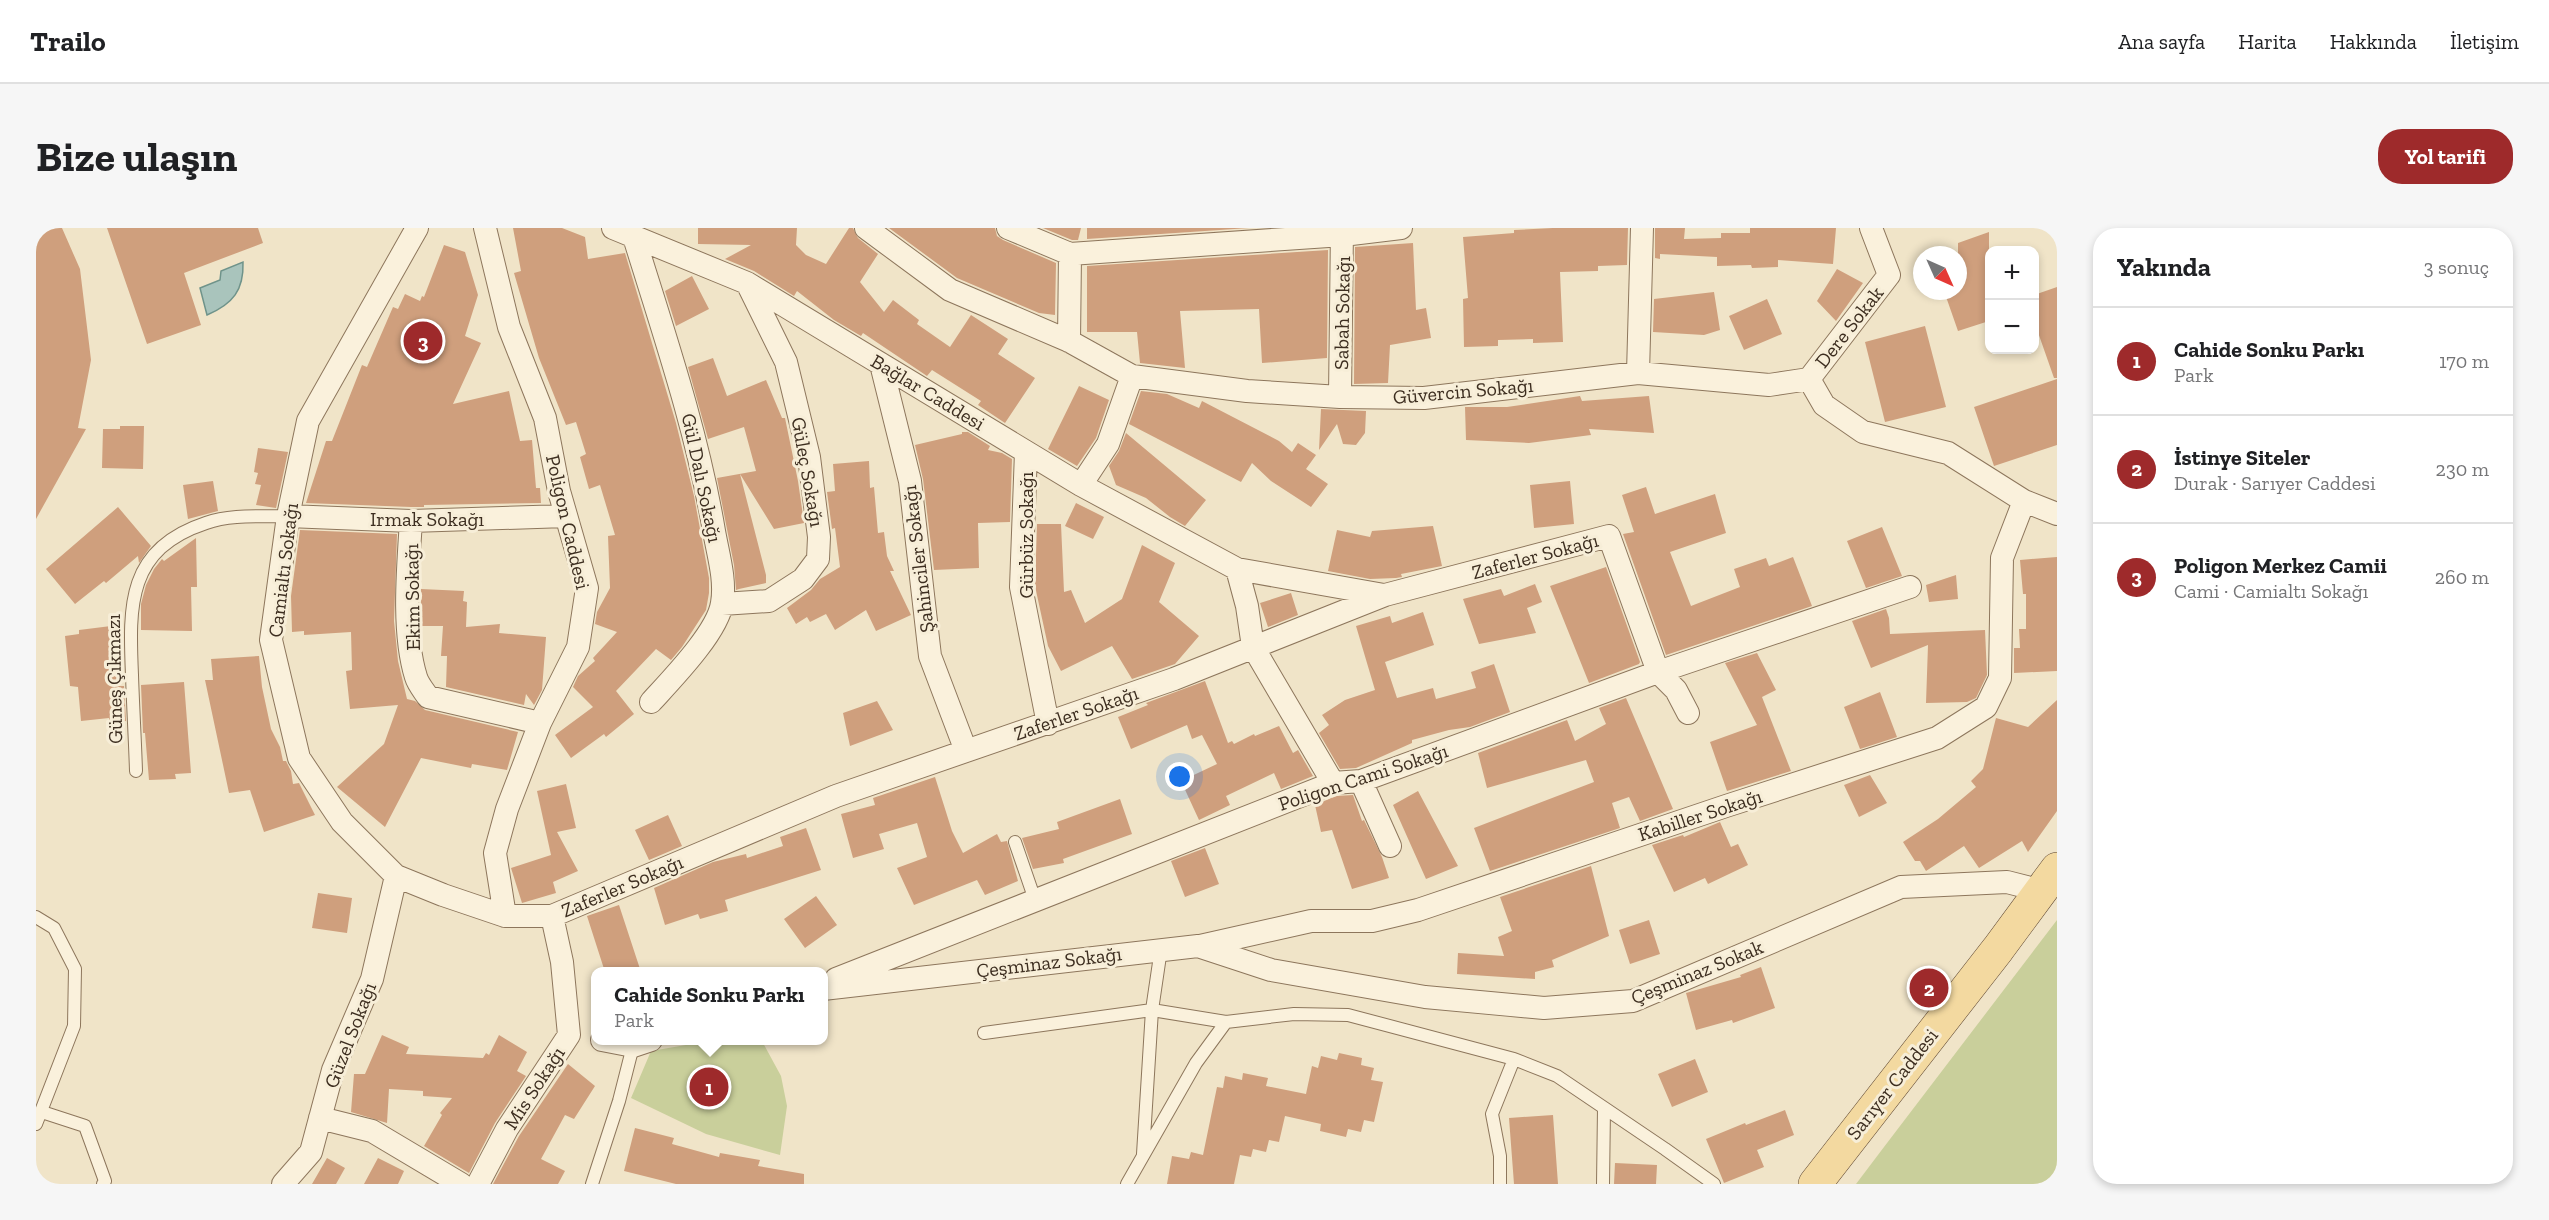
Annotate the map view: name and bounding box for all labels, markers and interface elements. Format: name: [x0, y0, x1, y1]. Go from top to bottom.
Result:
text: Trailo: [30, 25, 106, 58]
text: Ana sayfa: [2118, 29, 2205, 54]
text: Harita: [2238, 29, 2297, 54]
text: Hakkında: [2330, 29, 2417, 54]
text: İletişim: [2450, 29, 2519, 54]
button: Yol tarifi: [2378, 129, 2513, 184]
text: Bize ulaşın: [36, 131, 237, 182]
north arrow: [1913, 246, 1967, 300]
map controls: [1985, 246, 2039, 354]
button: +: [1985, 246, 2039, 300]
text: Yakında: [2117, 251, 2211, 283]
text: 3 sonuç: [2424, 255, 2489, 279]
street label: Sabah Sokağı: [1329, 256, 1355, 370]
street label: Dere Sokak: [1810, 281, 1889, 373]
button: −: [1985, 300, 2039, 354]
pin: 3: [404, 318, 442, 364]
text: Cahide Sonku Parkı: [2174, 336, 2364, 363]
street label: Bağlar Caddesi: [867, 349, 990, 436]
text: 1: [2132, 349, 2141, 373]
text: 170 m: [2439, 349, 2489, 373]
text: Park: [2174, 363, 2214, 387]
street label: Güvercin Sokağı: [1392, 373, 1535, 409]
street label: Gül Dalı Sokağı: [677, 411, 727, 545]
street label: Güleç Sokağı: [787, 415, 830, 529]
text: İstinye Siteler: [2174, 444, 2311, 471]
street label: Poligon Caddesi: [541, 452, 595, 592]
text: 2: [2131, 457, 2142, 481]
text: 230 m: [2436, 457, 2489, 481]
street label: Gürbüz Sokağı: [1014, 471, 1038, 598]
text: Durak · Sarıyer Caddesi: [2174, 471, 2376, 495]
street label: Şahinciler Sokağı: [897, 484, 939, 634]
street label: Camialtı Sokağı: [263, 501, 303, 639]
street label: Irmak Sokağı: [370, 507, 485, 531]
street label: Zaferler Sokağı: [1469, 527, 1601, 584]
street label: Ekim Sokağı: [399, 543, 425, 651]
text: Poligon Merkez Camii: [2174, 552, 2387, 579]
text: 3: [2131, 565, 2142, 589]
text: 260 m: [2435, 565, 2489, 589]
text: Cami · Camialtı Sokağı: [2174, 579, 2368, 603]
street label: Güneş Çıkmazı: [101, 613, 127, 744]
street label: Zaferler Sokağı: [1011, 680, 1142, 746]
street label: Poligon Cami Sokağı: [1275, 738, 1451, 816]
your location: [1165, 762, 1194, 791]
street label: Kabiller Sokağı: [1635, 784, 1765, 846]
street label: Zaferler Sokağı: [557, 849, 687, 922]
street label: Çeşminaz Sokak: [1627, 934, 1767, 1009]
street label: Çeşminaz Sokağı: [975, 941, 1124, 983]
pin: 2: [1910, 966, 1948, 1011]
popup: [591, 967, 828, 1045]
street label: Güzel Sokağı: [319, 978, 381, 1091]
text: Cahide Sonku Parkı: [614, 981, 805, 1008]
text: Park: [614, 1008, 654, 1032]
street label: Sarıyer Caddesi: [1841, 1023, 1943, 1144]
street label: Mis Sokağı: [498, 1042, 570, 1134]
pin: 1: [690, 1064, 728, 1110]

